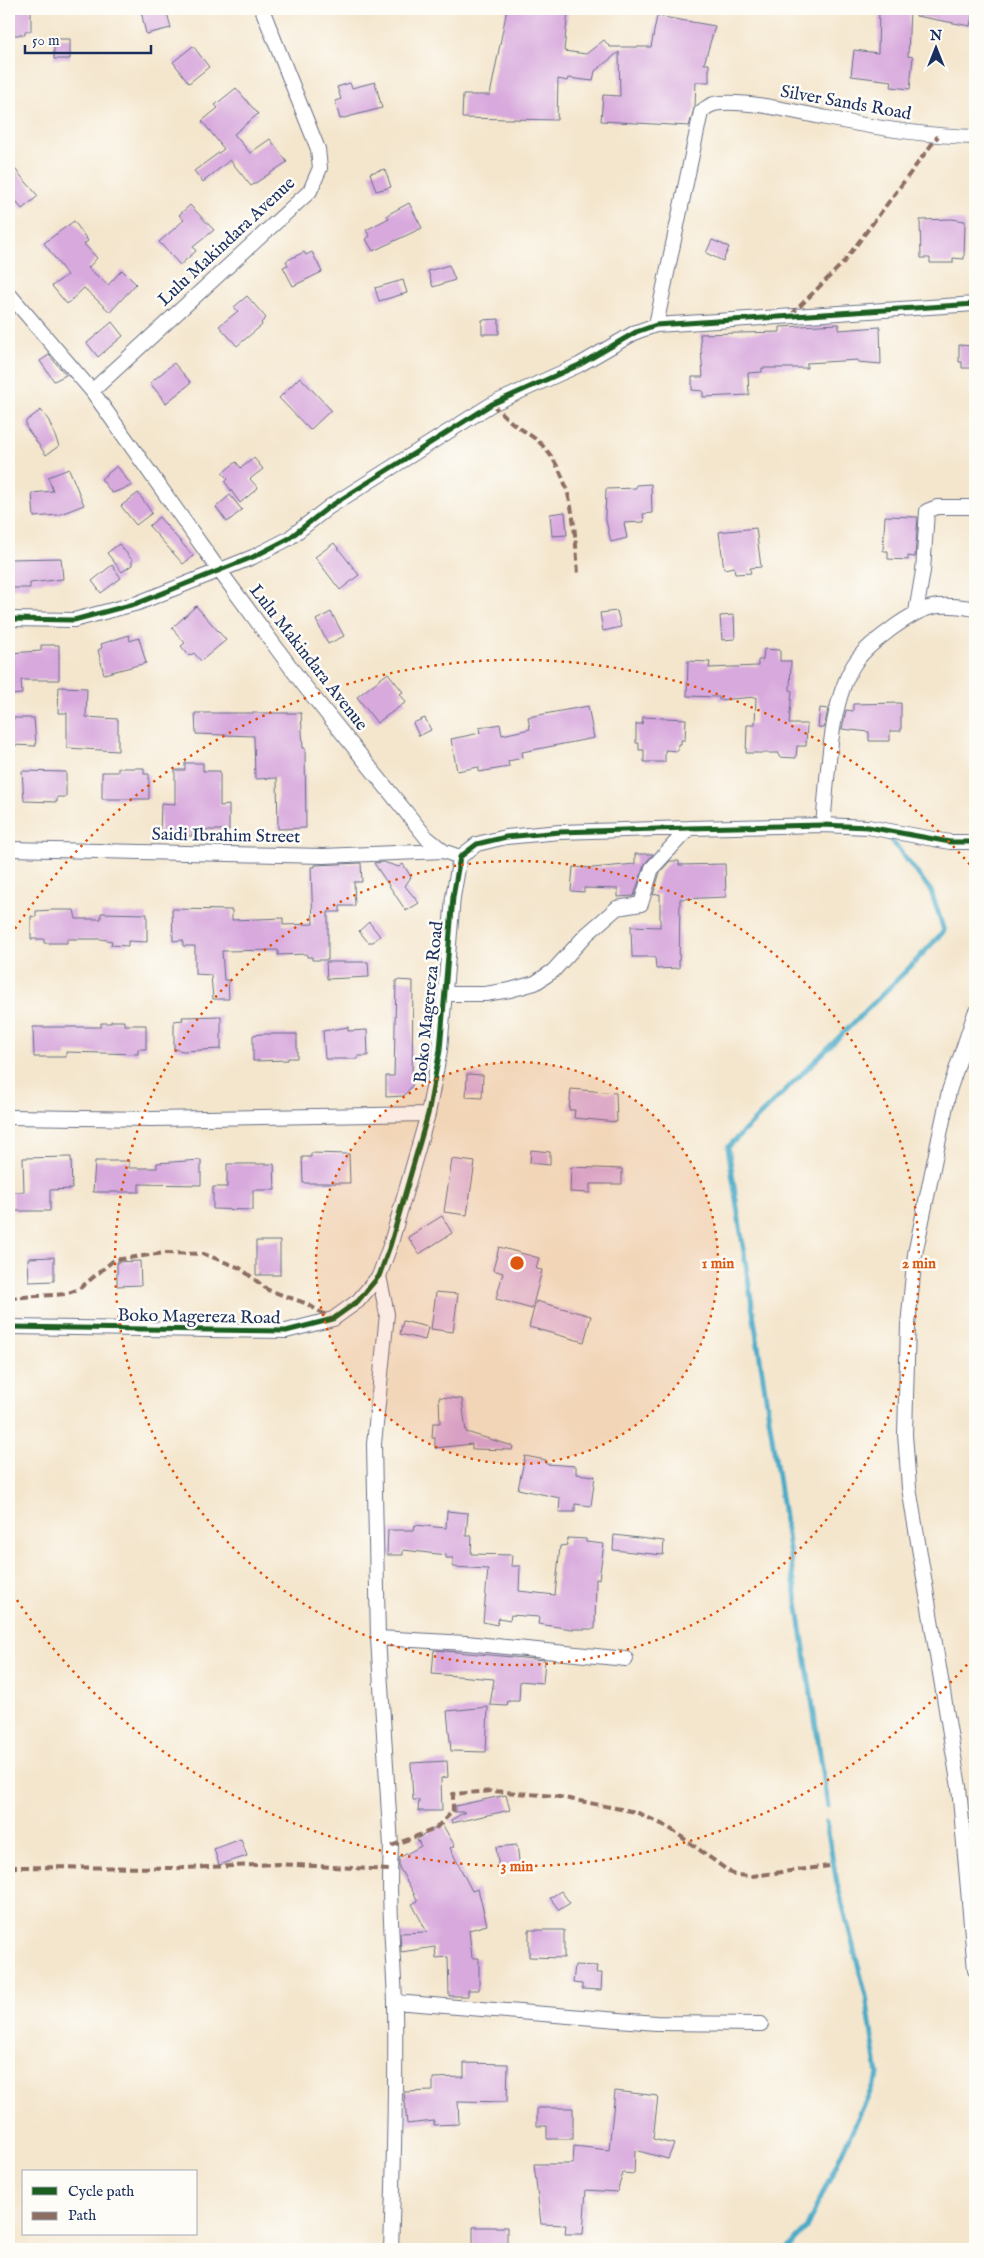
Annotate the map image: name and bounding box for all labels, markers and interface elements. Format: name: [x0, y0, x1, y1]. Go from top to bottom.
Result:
scale bar: [25, 22, 151, 54]
north arrow: [912, 22, 962, 72]
text: N: [929, 27, 942, 45]
text: 50 m: [32, 31, 60, 50]
street label: Silver Sands Road: [778, 81, 913, 126]
street label: Lulu Makindara Avenue: [153, 172, 301, 312]
street label: Lulu Makindara Avenue: [243, 580, 372, 736]
street label: Saidi Ibrahim Street: [151, 824, 301, 849]
street label: Boko Magereza Road: [410, 920, 449, 1084]
centre of rings: [508, 1254, 526, 1272]
text: 1 min: [702, 1254, 734, 1273]
text: 2 min: [902, 1254, 936, 1273]
street label: Boko Magereza Road: [117, 1305, 281, 1330]
text: 3 min: [501, 1857, 533, 1876]
legend: [22, 2170, 198, 2236]
text: Cycle path: [68, 2182, 134, 2201]
text: Path: [68, 2206, 96, 2225]

